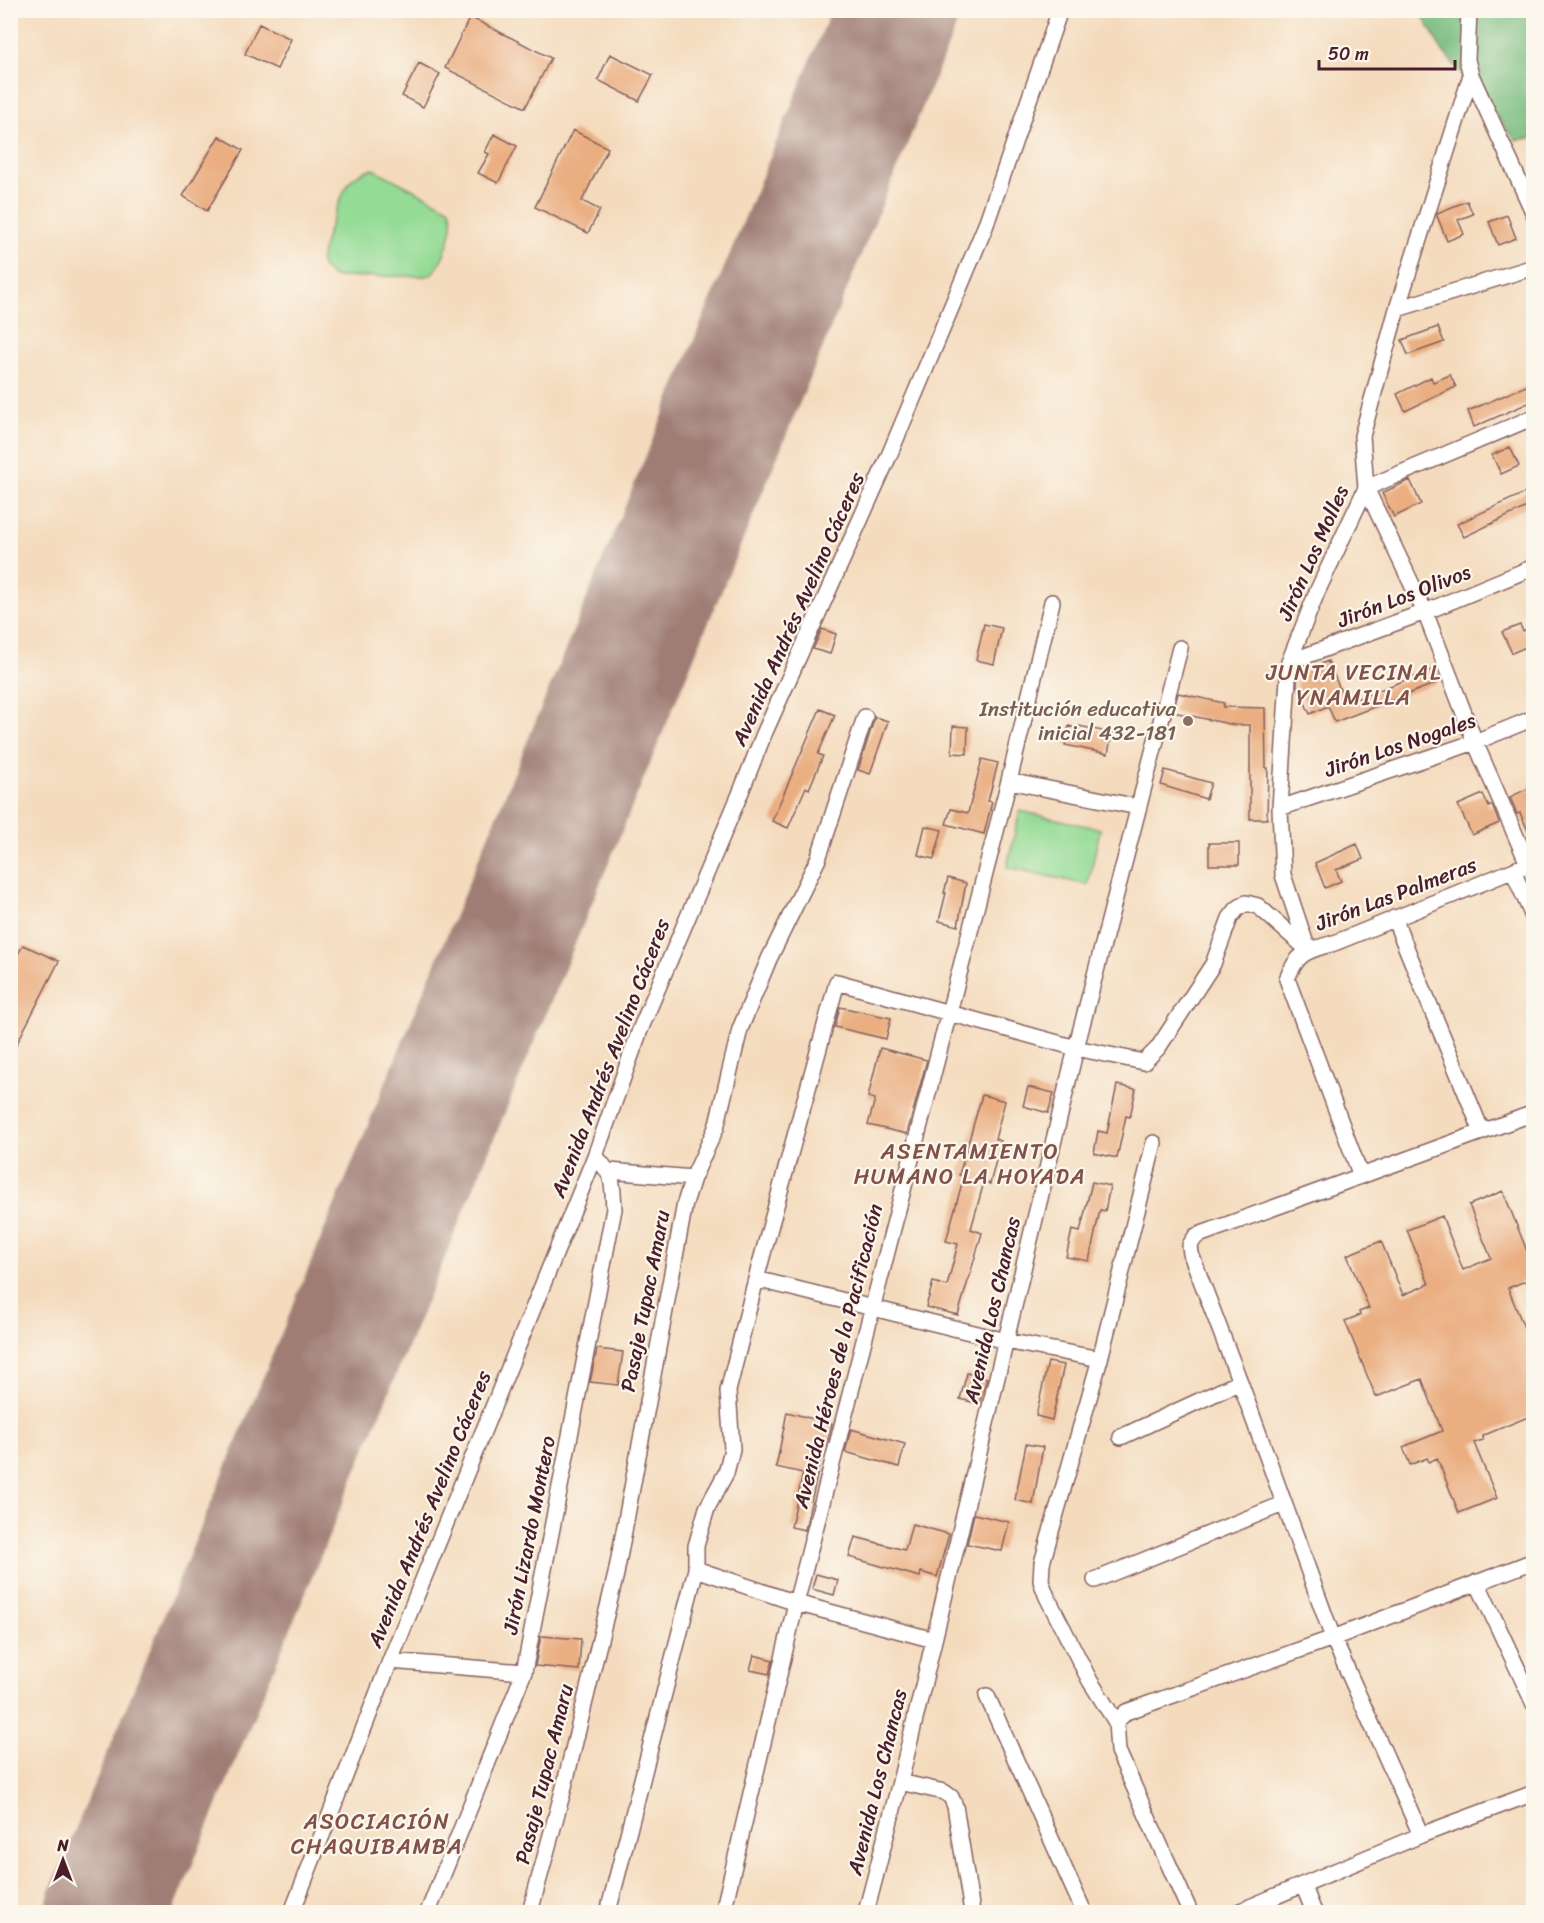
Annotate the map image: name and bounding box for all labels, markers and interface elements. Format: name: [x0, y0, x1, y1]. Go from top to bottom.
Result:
scale bar: [1319, 33, 1456, 71]
text: 50 m: [1328, 38, 1369, 70]
street label: Avenida Andrés Avelino Cáceres: [720, 466, 876, 753]
street label: Jirón Los Molles: [1266, 479, 1360, 628]
street label: Jirón Los Olivos: [1331, 553, 1477, 639]
district label: JUNTA VECINAL YNAMILLA: [1265, 653, 1442, 717]
place label: Institución educativa inicial 432-181: [979, 690, 1176, 752]
street label: Jirón Los Nogales: [1318, 701, 1481, 789]
marker: Institución educativa inicial 432-181: [1181, 714, 1195, 728]
street label: Jirón Las Palmeras: [1309, 846, 1483, 943]
street label: Avenida Andrés Avelino Cáceres: [539, 912, 681, 1204]
district label: ASENTAMIENTO HUMANO LA HOYADA: [854, 1132, 1086, 1196]
street label: Avenida Héroes de la Pacificación: [782, 1200, 894, 1513]
street label: Pasaje Tupac Amaru: [609, 1206, 681, 1395]
street label: Avenida Los Chancas: [952, 1212, 1032, 1408]
street label: Avenida Andrés Avelino Cáceres: [355, 1364, 502, 1654]
street label: Jirón Lizardo Montero: [491, 1432, 567, 1638]
street label: Pasaje Tupac Amaru: [503, 1679, 585, 1868]
street label: Avenida Los Chancas: [835, 1685, 919, 1880]
district label: ASOCIACIÓN CHAQUIBAMBA: [291, 1802, 463, 1866]
north arrow: [33, 1830, 93, 1890]
text: N: [56, 1831, 69, 1860]

